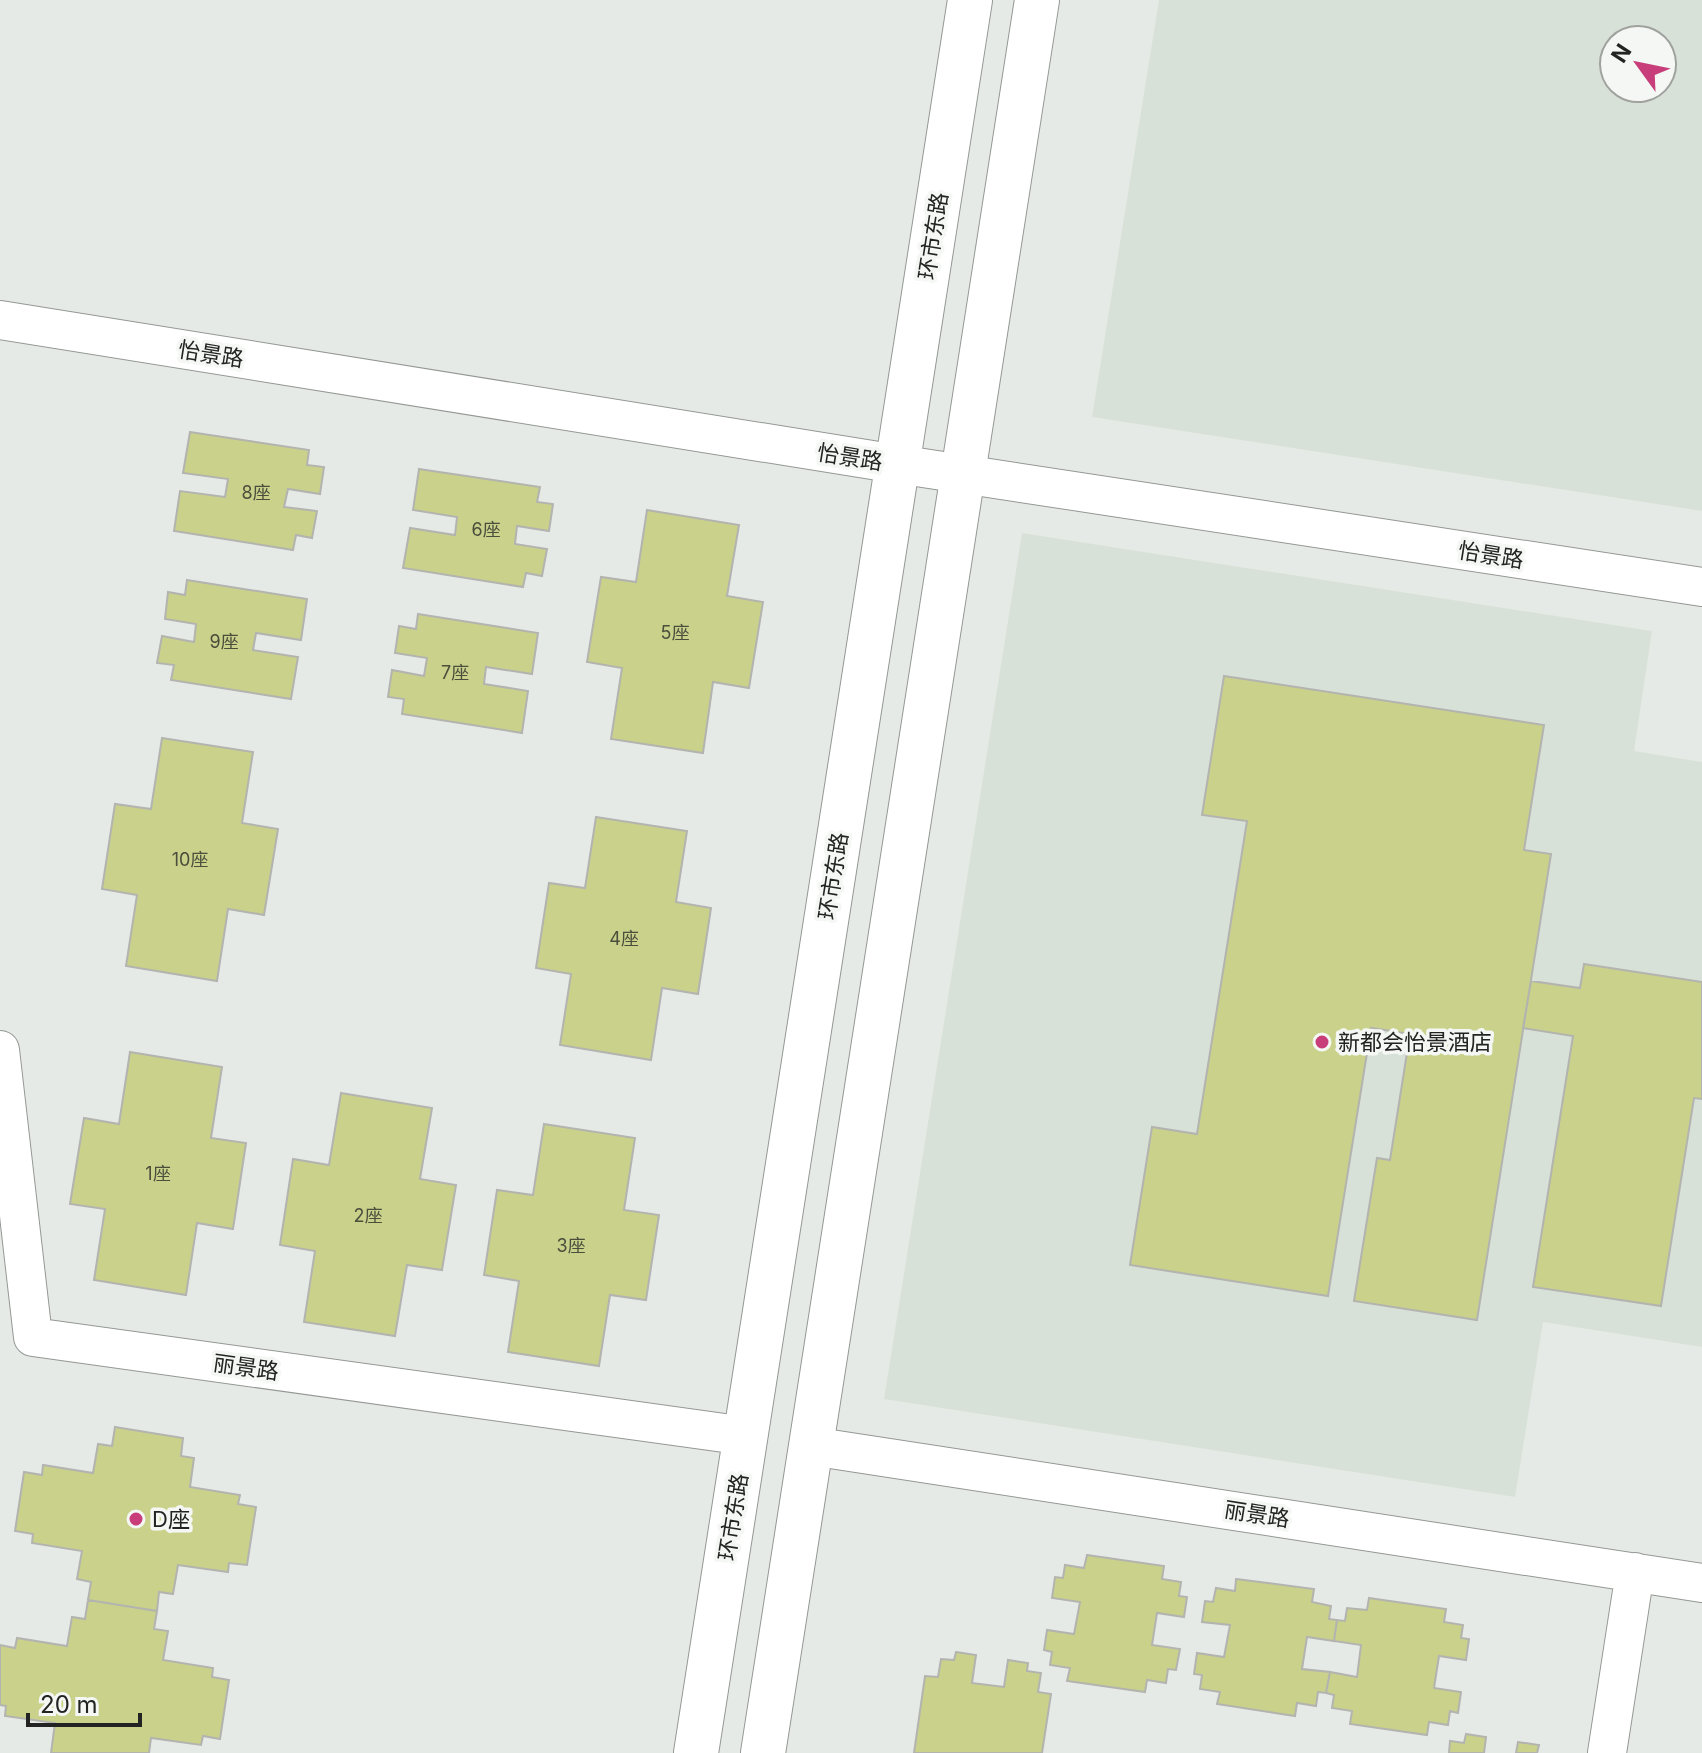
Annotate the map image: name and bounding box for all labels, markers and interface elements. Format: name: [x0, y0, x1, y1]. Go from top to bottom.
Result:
north arrow: [1598, 24, 1678, 104]
text: N: [1606, 39, 1637, 67]
street label: 环市东路: [913, 191, 953, 281]
street label: 怡景路: [176, 336, 246, 372]
street label: 怡景路: [815, 439, 885, 475]
house number: 8座: [241, 482, 271, 503]
house number: 6座: [471, 519, 501, 540]
street label: 怡景路: [1456, 537, 1526, 573]
house number: 5座: [661, 622, 689, 643]
house number: 9座: [209, 631, 239, 652]
house number: 7座: [441, 662, 469, 683]
street label: 环市东路: [813, 831, 853, 921]
house number: 10座: [172, 849, 208, 870]
house number: 4座: [609, 928, 639, 949]
place label: 新都会怡景酒店: [1338, 1029, 1492, 1055]
marker: 新都会怡景酒店: [1313, 1033, 1331, 1051]
house number: 1座: [145, 1163, 171, 1184]
house number: 2座: [354, 1205, 382, 1226]
house number: 3座: [556, 1235, 586, 1256]
street label: 丽景路: [212, 1350, 280, 1384]
street label: 环市东路: [713, 1472, 753, 1562]
street label: 丽景路: [1222, 1496, 1292, 1532]
place label: D座: [152, 1506, 190, 1532]
marker: D座: [127, 1510, 145, 1528]
scale bar: [28, 1677, 140, 1727]
text: 20 m: [40, 1690, 98, 1719]

